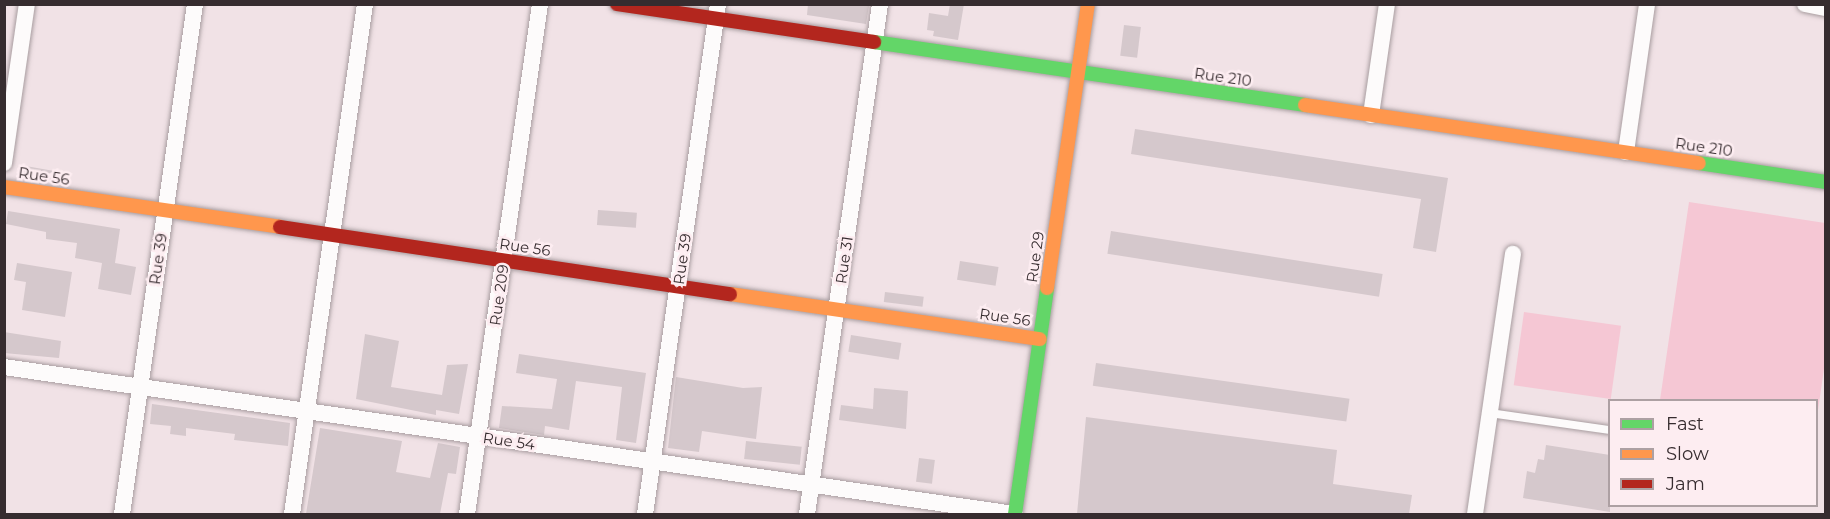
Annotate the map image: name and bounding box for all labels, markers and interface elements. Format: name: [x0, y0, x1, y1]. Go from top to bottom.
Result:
street label: Rue 210: [1193, 64, 1253, 90]
street label: Rue 210: [1674, 134, 1734, 160]
street label: Rue 56: [17, 164, 71, 188]
street label: Rue 29: [1022, 230, 1048, 284]
street label: Rue 39: [146, 232, 170, 286]
street label: Rue 39: [670, 232, 694, 286]
street label: Rue 56: [498, 235, 552, 259]
street label: Rue 31: [832, 235, 856, 285]
street label: Rue 209: [486, 263, 512, 327]
street label: Rue 56: [978, 305, 1032, 329]
legend: [1608, 399, 1818, 507]
text: Fast: [1666, 413, 1704, 435]
street label: Rue 54: [482, 428, 536, 454]
text: Slow: [1666, 443, 1709, 465]
text: Jam: [1666, 473, 1705, 495]

